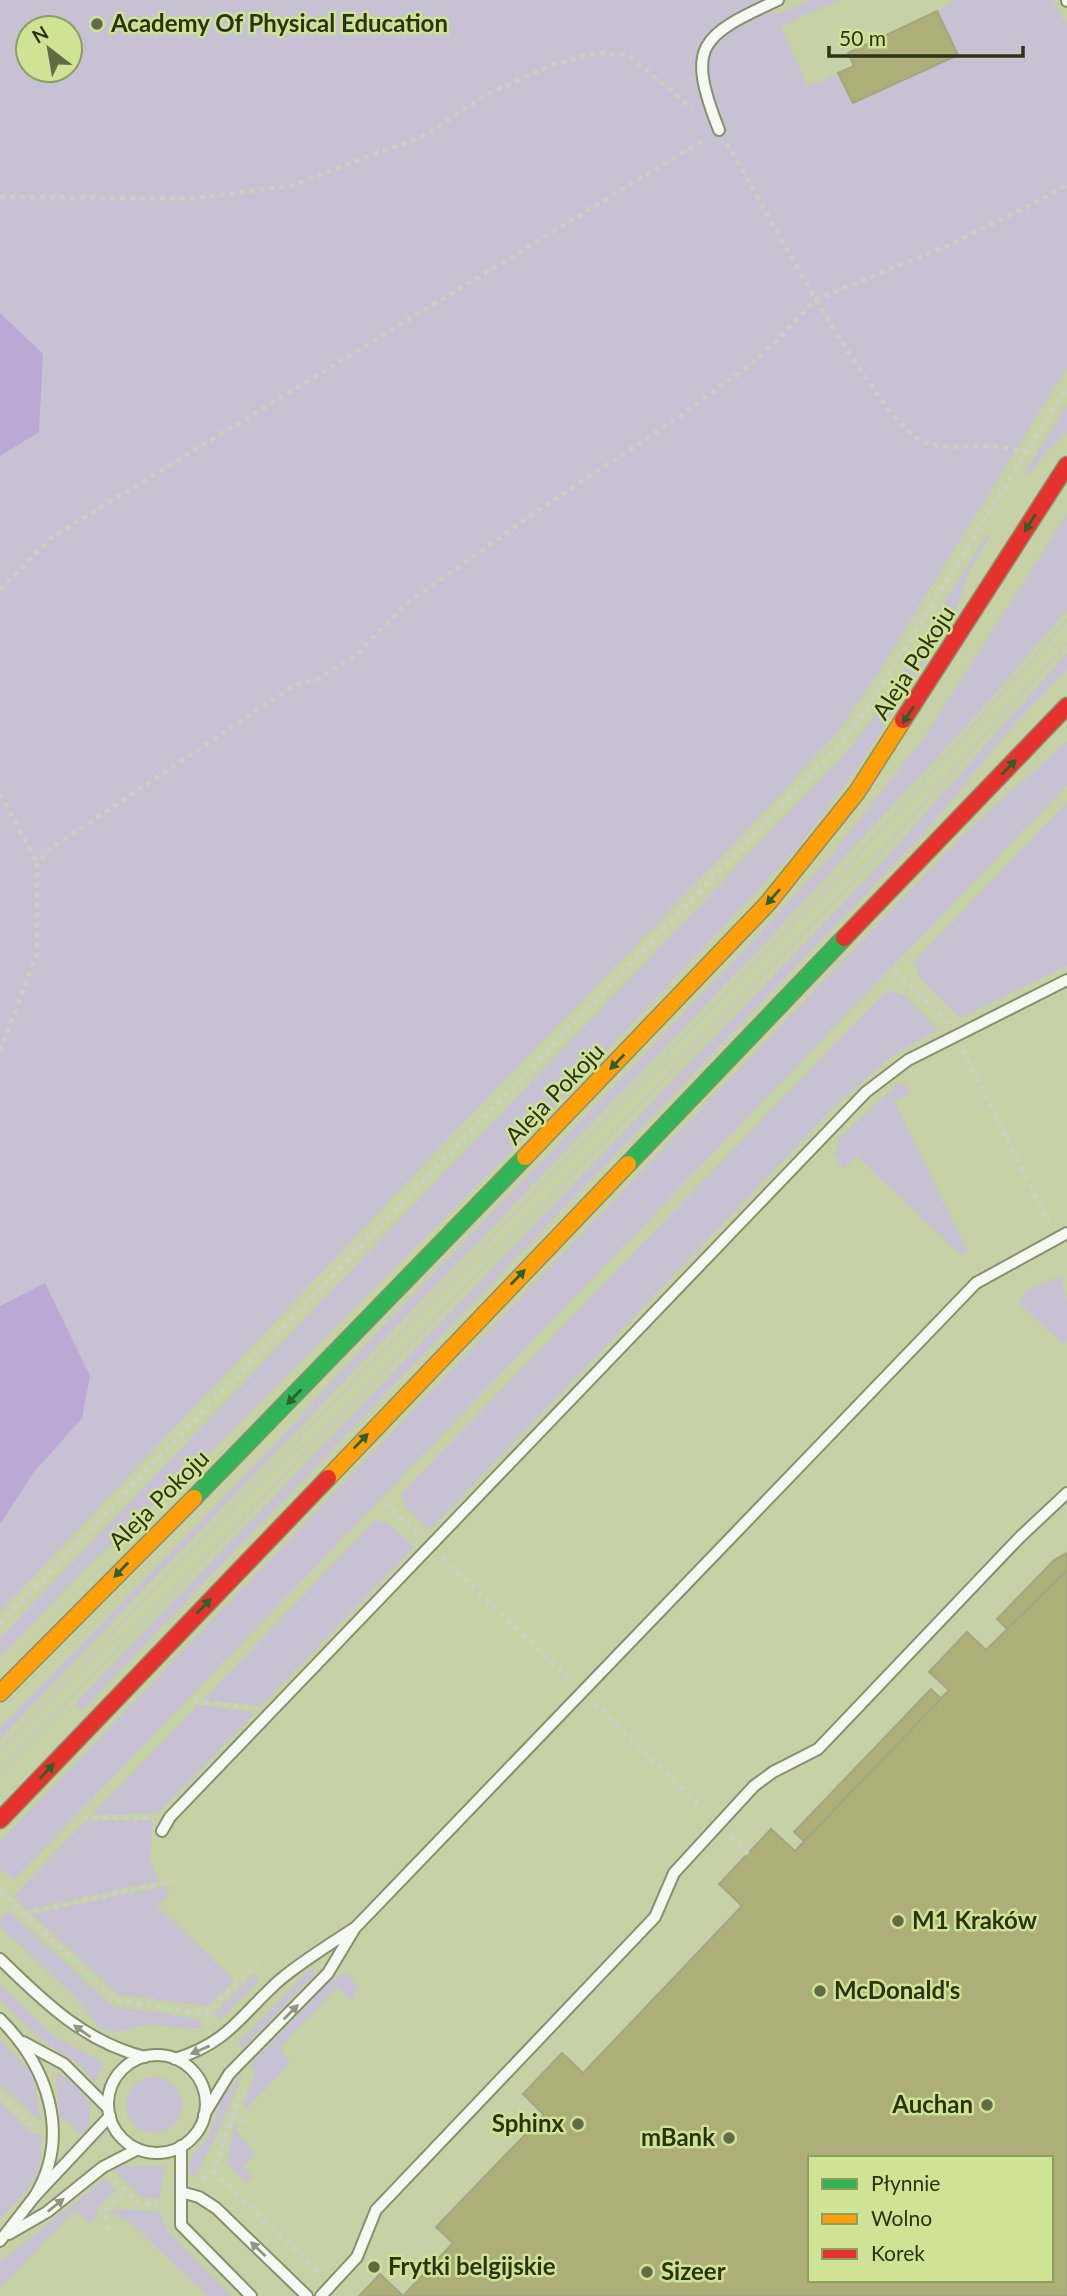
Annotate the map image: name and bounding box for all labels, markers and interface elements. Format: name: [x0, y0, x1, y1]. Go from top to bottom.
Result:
place label: Academy Of Physical Education: [110, 8, 448, 37]
north arrow: [14, 14, 84, 84]
scale bar: [829, 14, 1023, 58]
marker: Academy Of Physical Education: [89, 16, 105, 32]
text: N: [28, 20, 52, 48]
text: 50 m: [839, 25, 886, 50]
one-way arrow: [1024, 513, 1037, 532]
street label: Aleja Pokoju: [865, 600, 960, 725]
one-way arrow: [902, 705, 915, 724]
one-way arrow: [1000, 759, 1016, 776]
one-way arrow: [765, 888, 781, 906]
street label: Aleja Pokoju: [498, 1036, 610, 1150]
one-way arrow: [609, 1053, 625, 1070]
one-way arrow: [510, 1269, 526, 1286]
one-way arrow: [285, 1388, 302, 1405]
one-way arrow: [352, 1433, 368, 1450]
street label: Aleja Pokoju: [102, 1443, 214, 1555]
one-way arrow: [113, 1561, 130, 1578]
one-way arrow: [195, 1598, 211, 1615]
one-way arrow: [39, 1762, 55, 1780]
place label: M1 Kraków: [912, 1905, 1038, 1934]
marker: M1 Kraków: [890, 1913, 906, 1929]
place label: McDonald's: [834, 1975, 960, 2004]
marker: McDonald's: [812, 1983, 828, 1999]
one-way arrow: [283, 2004, 299, 2021]
one-way arrow: [73, 2025, 92, 2038]
one-way arrow: [190, 2044, 210, 2056]
place label: Auchan: [891, 2089, 973, 2118]
marker: Auchan: [979, 2097, 995, 2113]
place label: Sphinx: [492, 2108, 564, 2137]
marker: Sphinx: [570, 2116, 586, 2132]
place label: mBank: [641, 2122, 715, 2151]
marker: mBank: [721, 2130, 737, 2146]
legend: [808, 2156, 1053, 2282]
text: Płynnie: [871, 2170, 940, 2195]
one-way arrow: [47, 2198, 64, 2213]
text: Wolno: [871, 2205, 932, 2230]
text: Korek: [871, 2240, 925, 2265]
one-way arrow: [250, 2241, 267, 2257]
place label: Frytki belgijskie: [388, 2251, 556, 2280]
place label: Sizeer: [661, 2256, 726, 2285]
marker: Frytki belgijskie: [366, 2259, 382, 2275]
marker: Sizeer: [639, 2264, 655, 2280]

